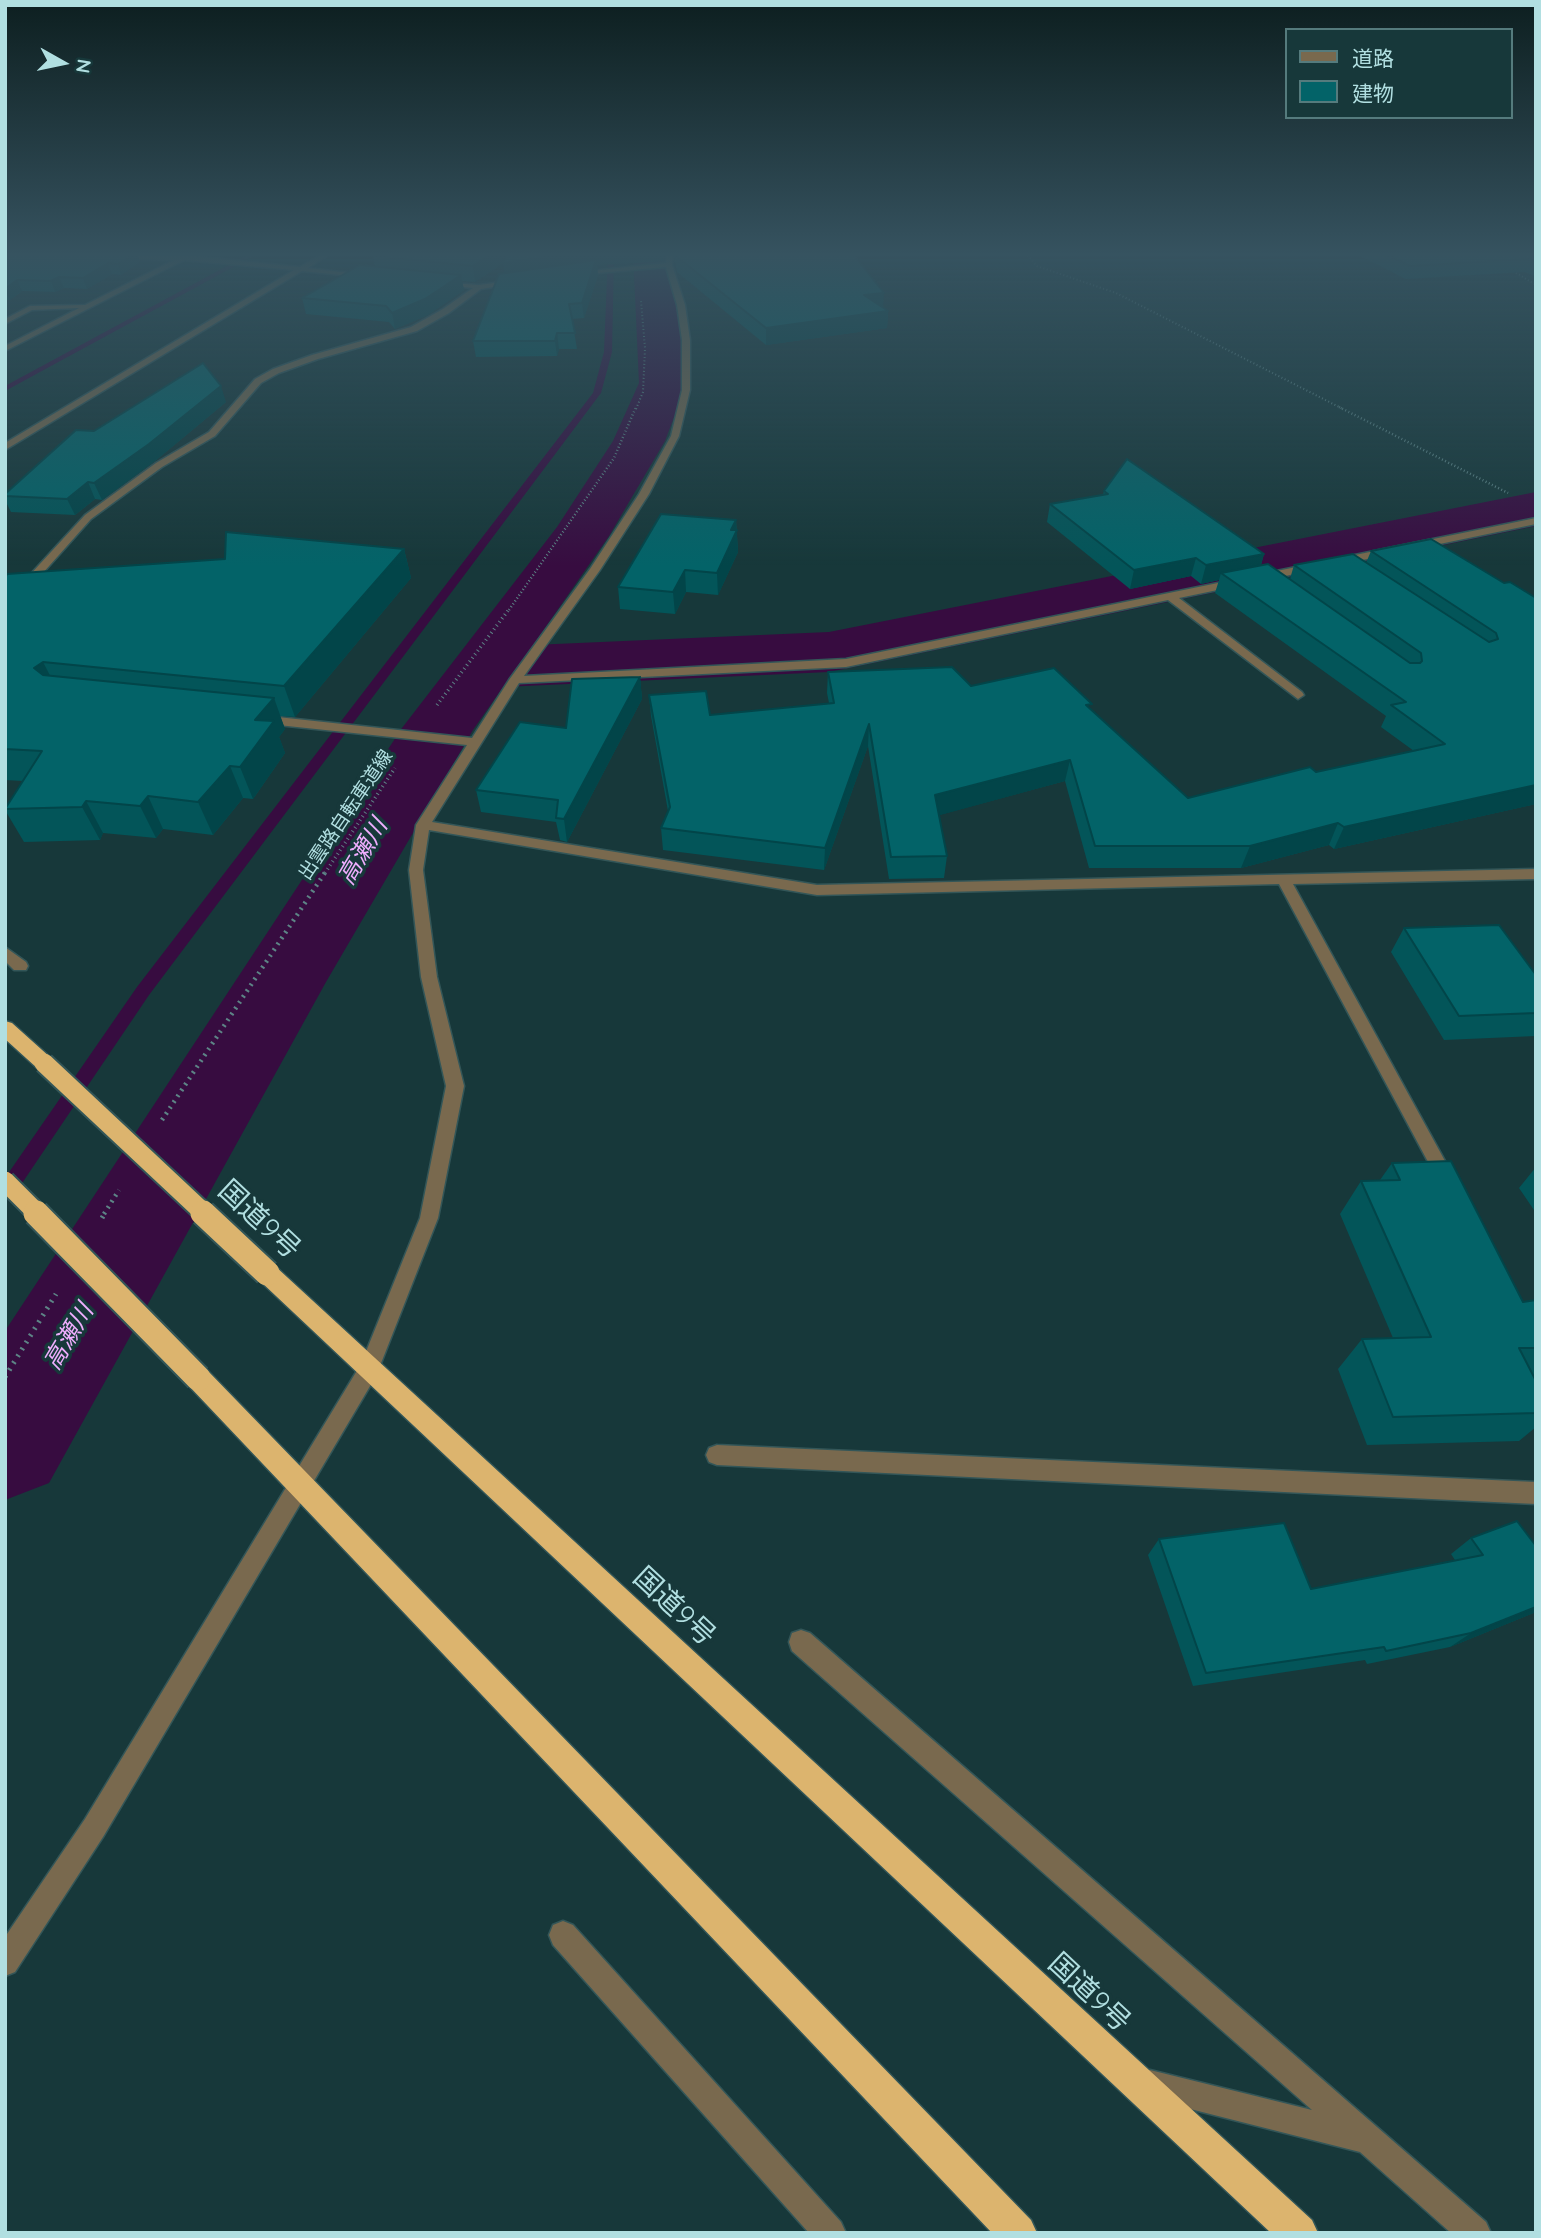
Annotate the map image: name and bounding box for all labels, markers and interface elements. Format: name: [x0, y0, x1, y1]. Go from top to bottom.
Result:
north arrow: [28, 28, 98, 98]
legend: [1286, 28, 1513, 119]
text: 道路: [1352, 45, 1394, 71]
text: N: [71, 58, 97, 75]
text: 建物: [1352, 80, 1394, 106]
street label: 出雲路自転車道線: [294, 746, 398, 884]
water label: 高瀬川: [332, 814, 394, 890]
street label: 国道9号: [211, 1174, 307, 1266]
water label: 高瀬川: [38, 1299, 100, 1375]
street label: 国道9号: [626, 1561, 722, 1653]
street label: 国道9号: [1041, 1947, 1137, 2039]

